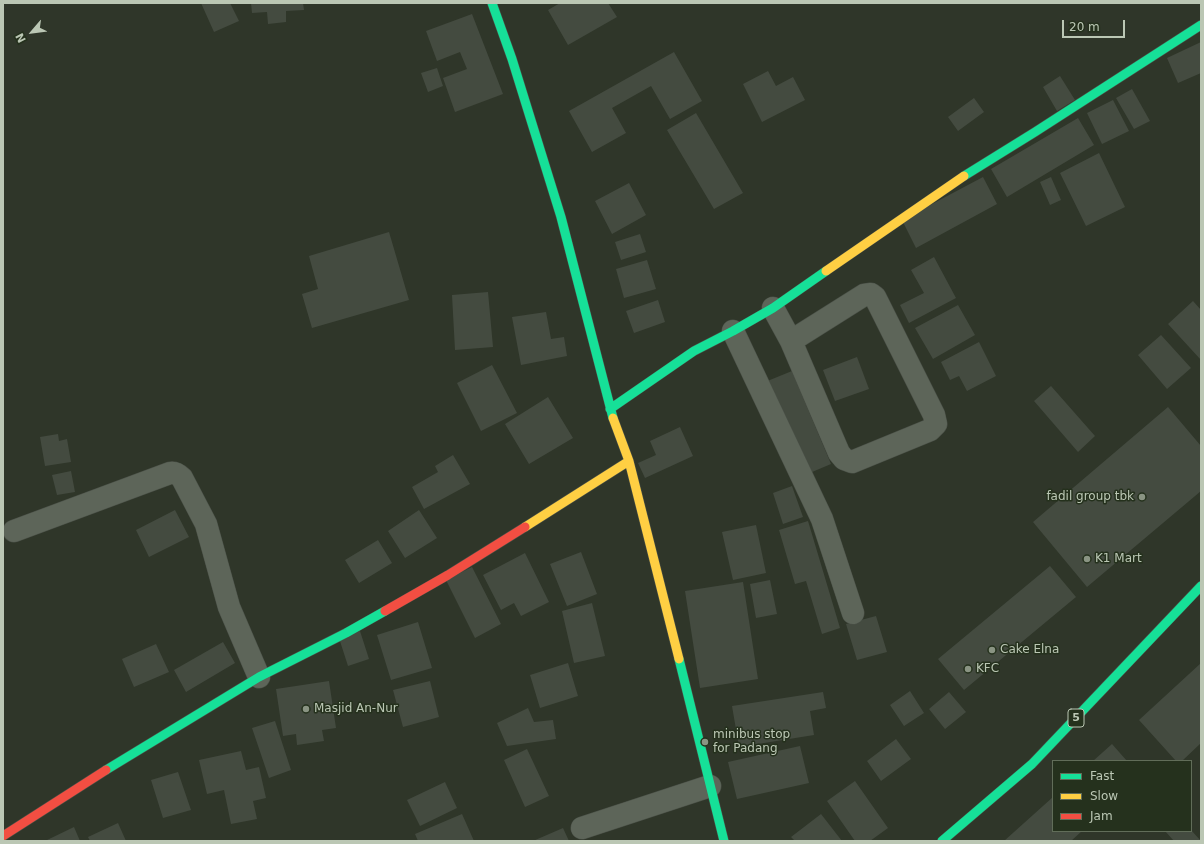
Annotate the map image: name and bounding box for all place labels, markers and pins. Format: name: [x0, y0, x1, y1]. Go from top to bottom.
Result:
place label: fadil group tbk: [1046, 490, 1134, 504]
marker: fadil group tbk: [1137, 492, 1147, 502]
place label: K1 Mart: [1095, 552, 1142, 566]
marker: K1 Mart: [1082, 554, 1092, 564]
place label: Cake Elna: [1000, 643, 1059, 657]
marker: Cake Elna: [987, 645, 997, 655]
place label: KFC: [976, 662, 999, 676]
marker: KFC: [963, 664, 973, 674]
place label: Masjid An-Nur: [314, 702, 398, 716]
marker: Masjid An-Nur: [301, 704, 311, 714]
place label: minibus stop for Padang: [713, 728, 790, 756]
marker: minibus stop for Padang: [700, 737, 710, 747]

